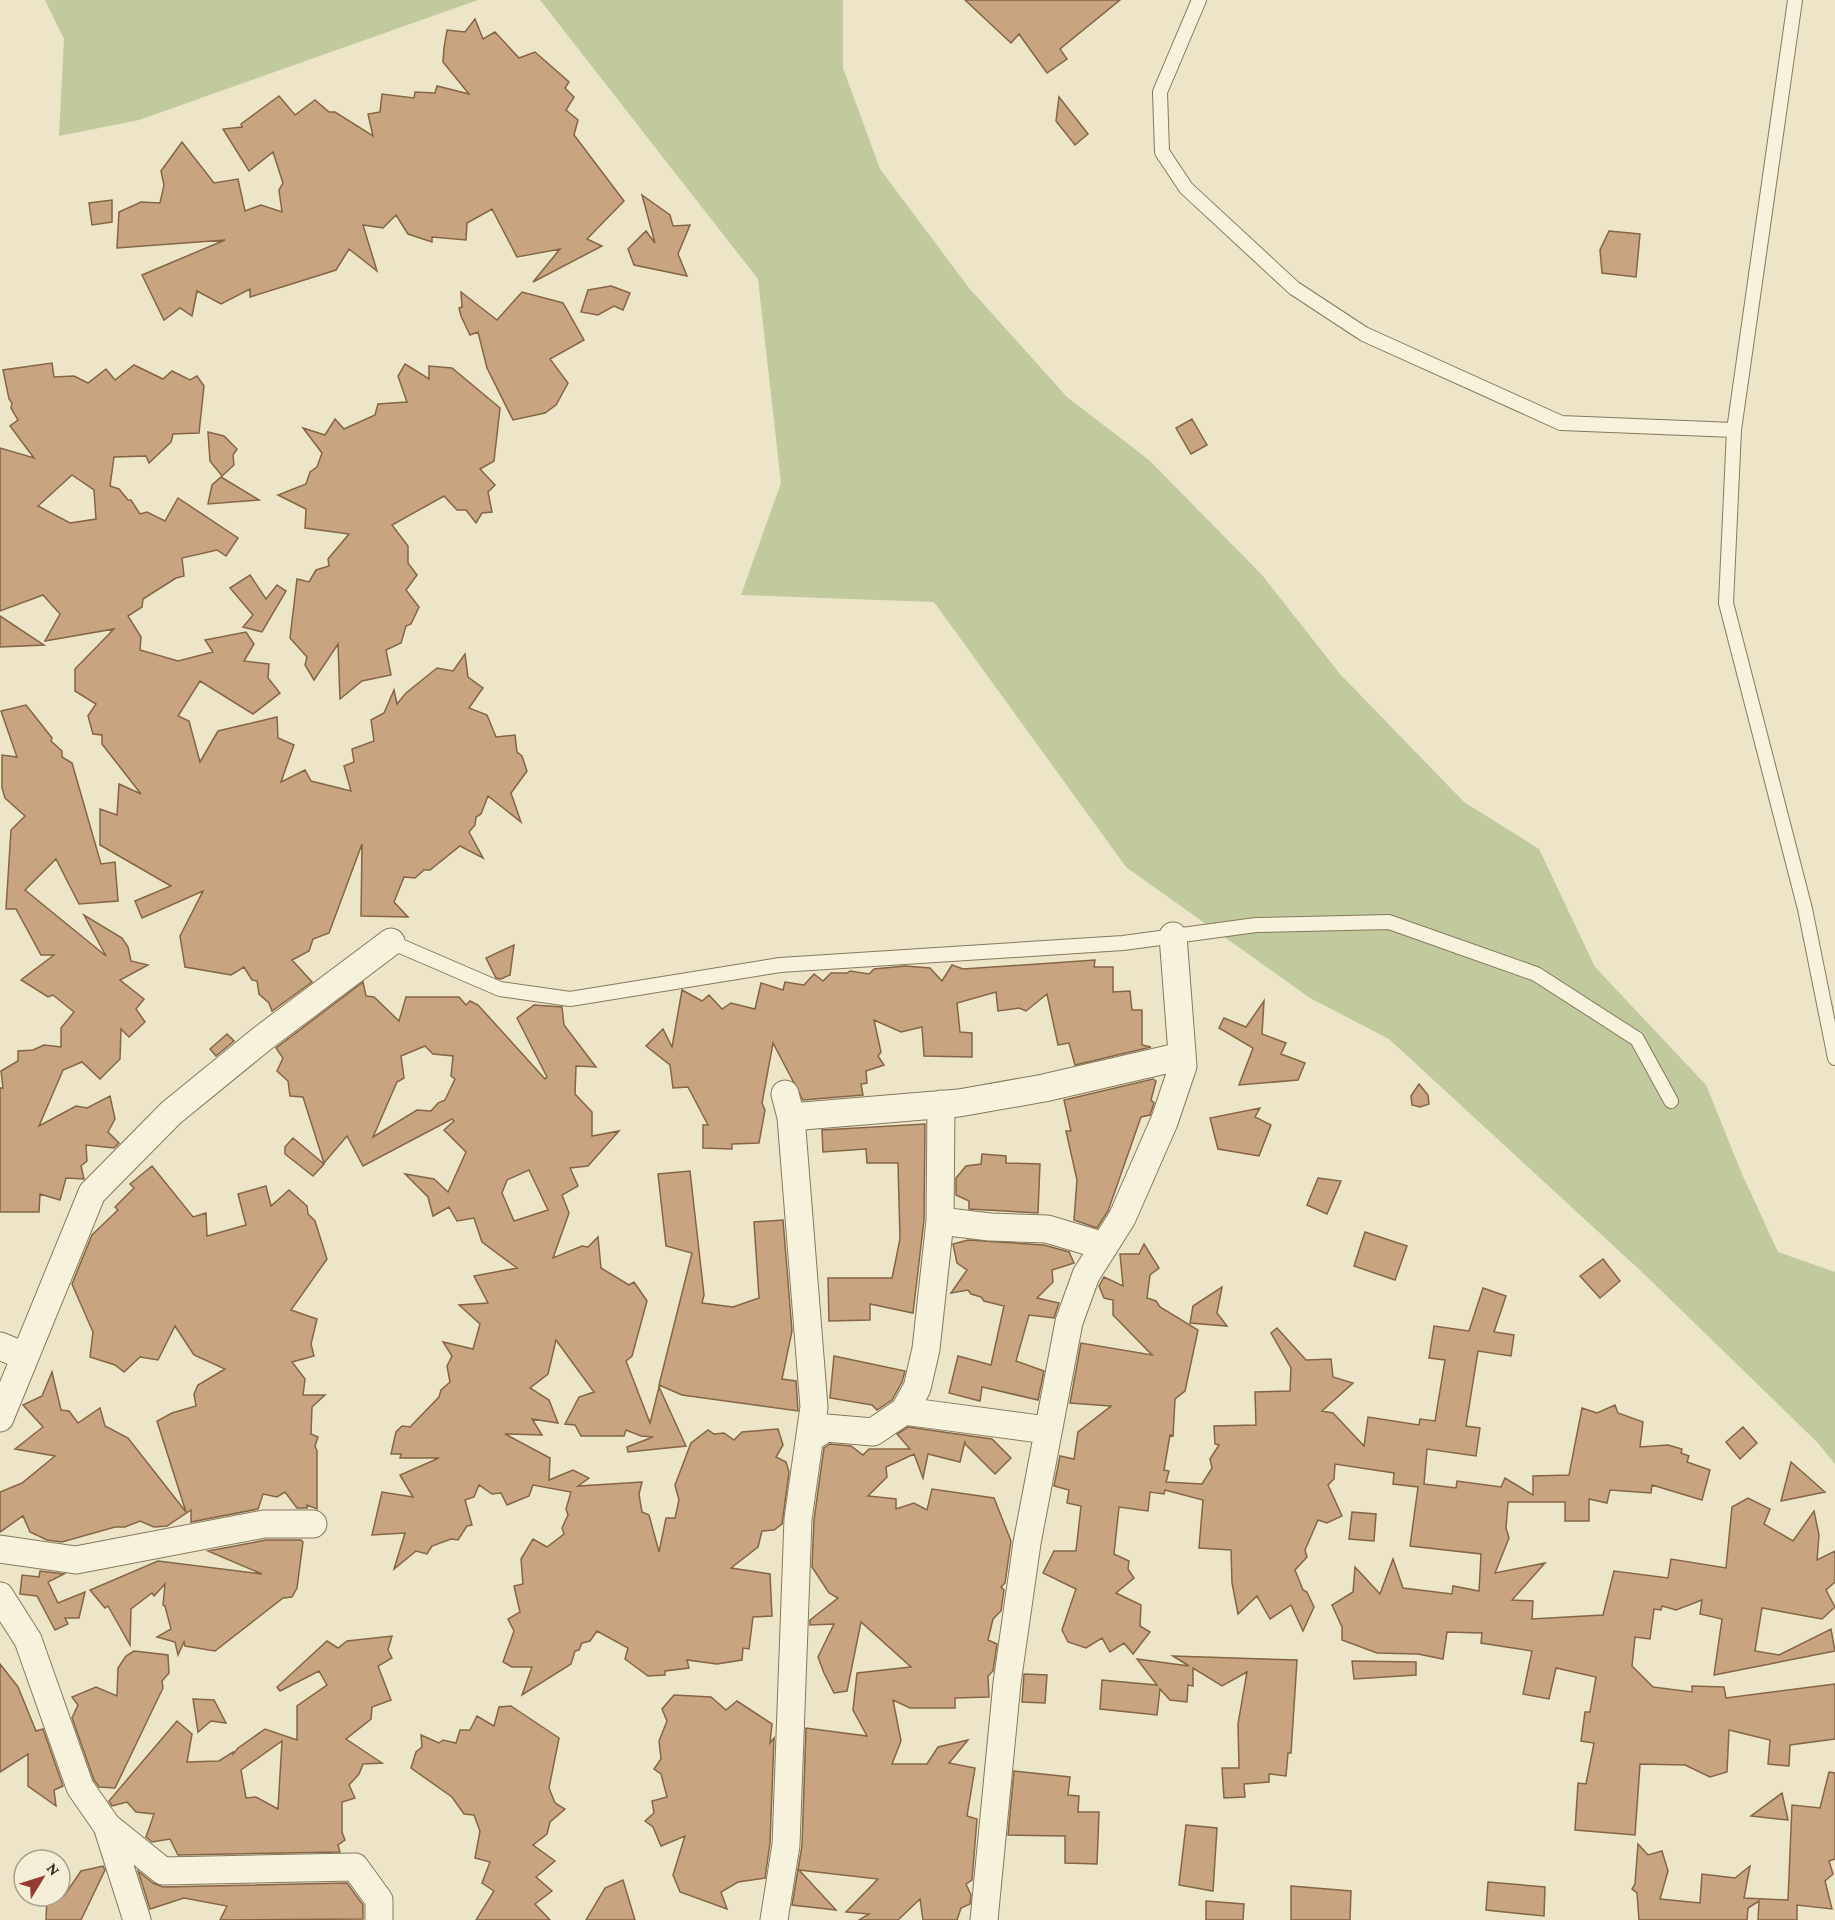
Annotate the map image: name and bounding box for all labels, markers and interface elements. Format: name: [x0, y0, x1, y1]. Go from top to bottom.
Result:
north arrow: [12, 1848, 72, 1908]
text: N: [43, 1860, 64, 1879]

